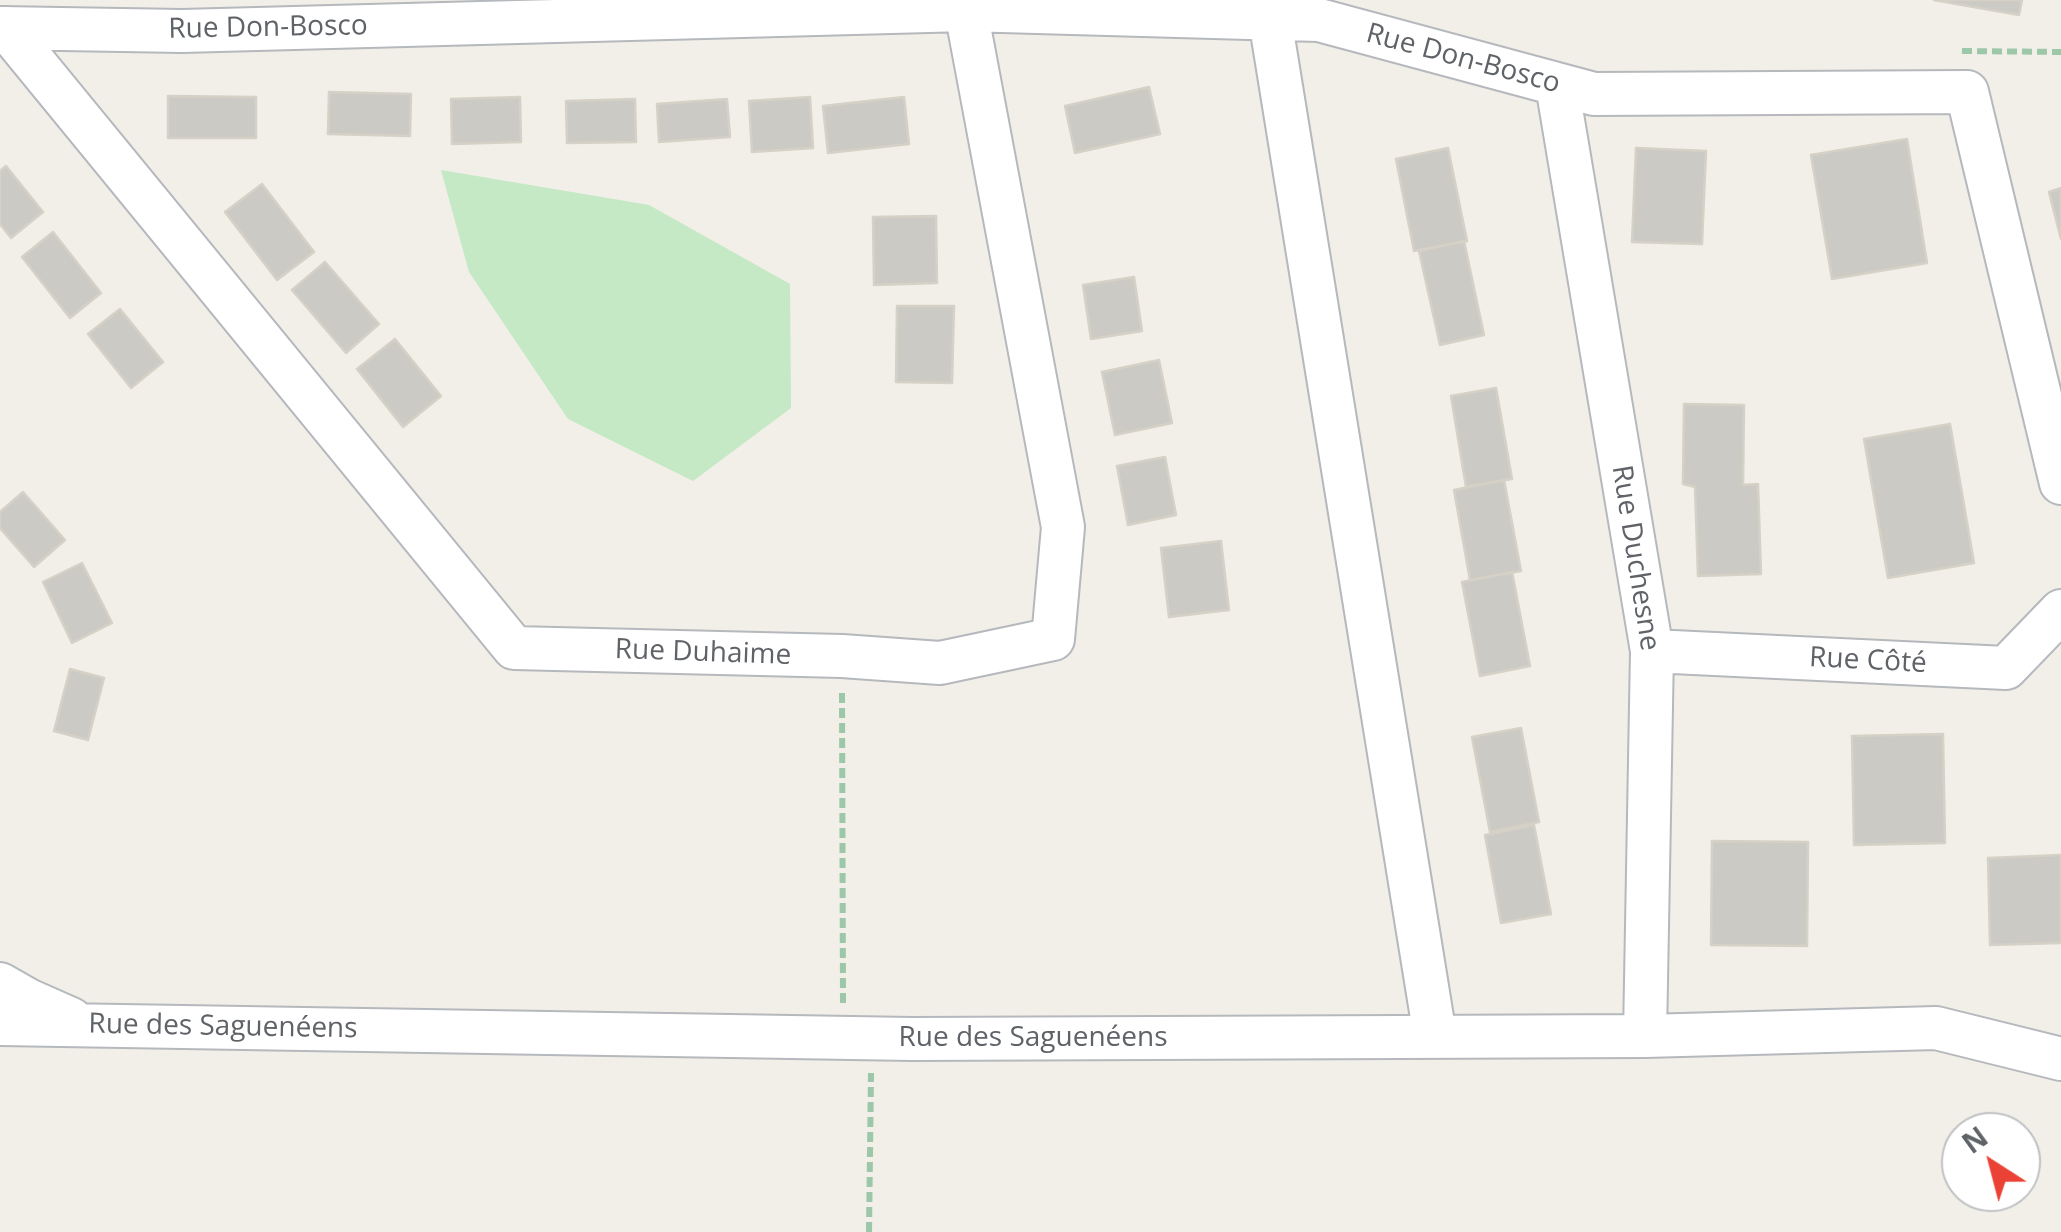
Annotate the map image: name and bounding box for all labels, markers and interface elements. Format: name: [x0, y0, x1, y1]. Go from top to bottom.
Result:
street label: Rue Don-Bosco: [168, 9, 368, 47]
street label: Rue Don-Bosco: [1362, 17, 1564, 101]
street label: Rue Duchesne: [1604, 463, 1666, 653]
street label: Rue Duhaime: [614, 633, 792, 673]
street label: Rue Côté: [1808, 641, 1928, 681]
street label: Rue des Saguenéens: [88, 1008, 358, 1046]
street label: Rue des Saguenéens: [898, 1021, 1168, 1055]
north arrow: [1941, 1112, 2041, 1212]
text: N: [1954, 1117, 1995, 1161]

